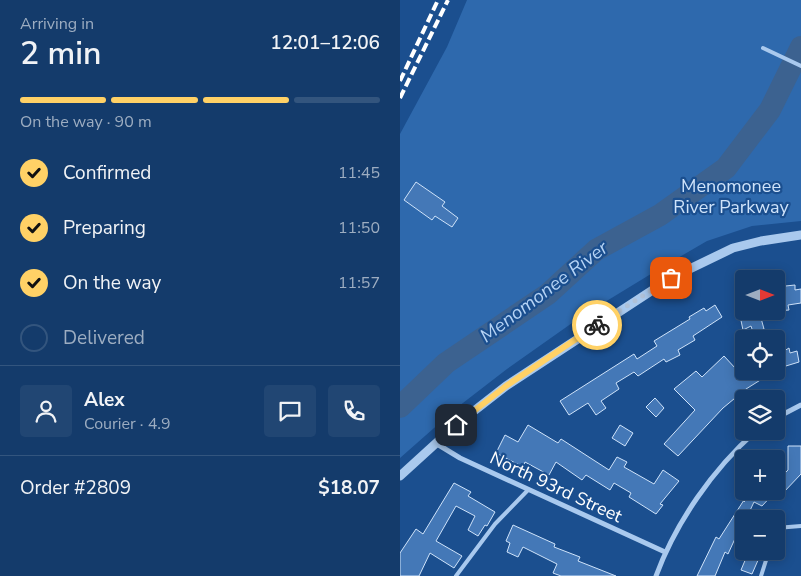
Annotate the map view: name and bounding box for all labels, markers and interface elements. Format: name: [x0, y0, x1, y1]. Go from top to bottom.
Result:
text: Arriving in: [20, 13, 94, 35]
text: 12:01–12:06: [270, 30, 380, 56]
text: 2 min: [20, 32, 102, 75]
text: On the way · 90 m: [20, 111, 152, 133]
icon: check: [20, 159, 48, 187]
text: Confirmed: [63, 160, 151, 186]
text: 11:45: [338, 162, 380, 184]
park label: Menomonee River Parkway: [673, 174, 789, 219]
icon: check: [20, 214, 48, 242]
text: Preparing: [63, 215, 146, 241]
text: 11:50: [338, 217, 380, 239]
water label: Menomonee River: [475, 235, 614, 349]
pin: [650, 257, 692, 299]
icon: bag: [657, 264, 685, 292]
icon: check: [20, 269, 48, 297]
text: On the way: [63, 270, 161, 296]
north arrow: [735, 270, 785, 320]
map controls: [735, 270, 785, 560]
text: 11:57: [338, 272, 380, 294]
courier: [572, 300, 622, 350]
icon: bike: [583, 311, 611, 339]
text: Delivered: [63, 325, 145, 351]
button: locate: [735, 330, 785, 380]
button: person: [20, 385, 72, 437]
button: chat: [264, 385, 316, 437]
button: phone: [328, 385, 380, 437]
text: Alex: [84, 387, 125, 413]
button: layers: [735, 390, 785, 440]
pin: [435, 404, 477, 446]
icon: home: [442, 411, 470, 439]
text: Courier · 4.9: [84, 413, 170, 435]
street label: North 93rd Street: [486, 446, 627, 529]
button: +: [735, 450, 785, 500]
text: Order #2809: [20, 475, 131, 501]
text: $18.07: [318, 475, 380, 501]
button: −: [735, 510, 785, 560]

